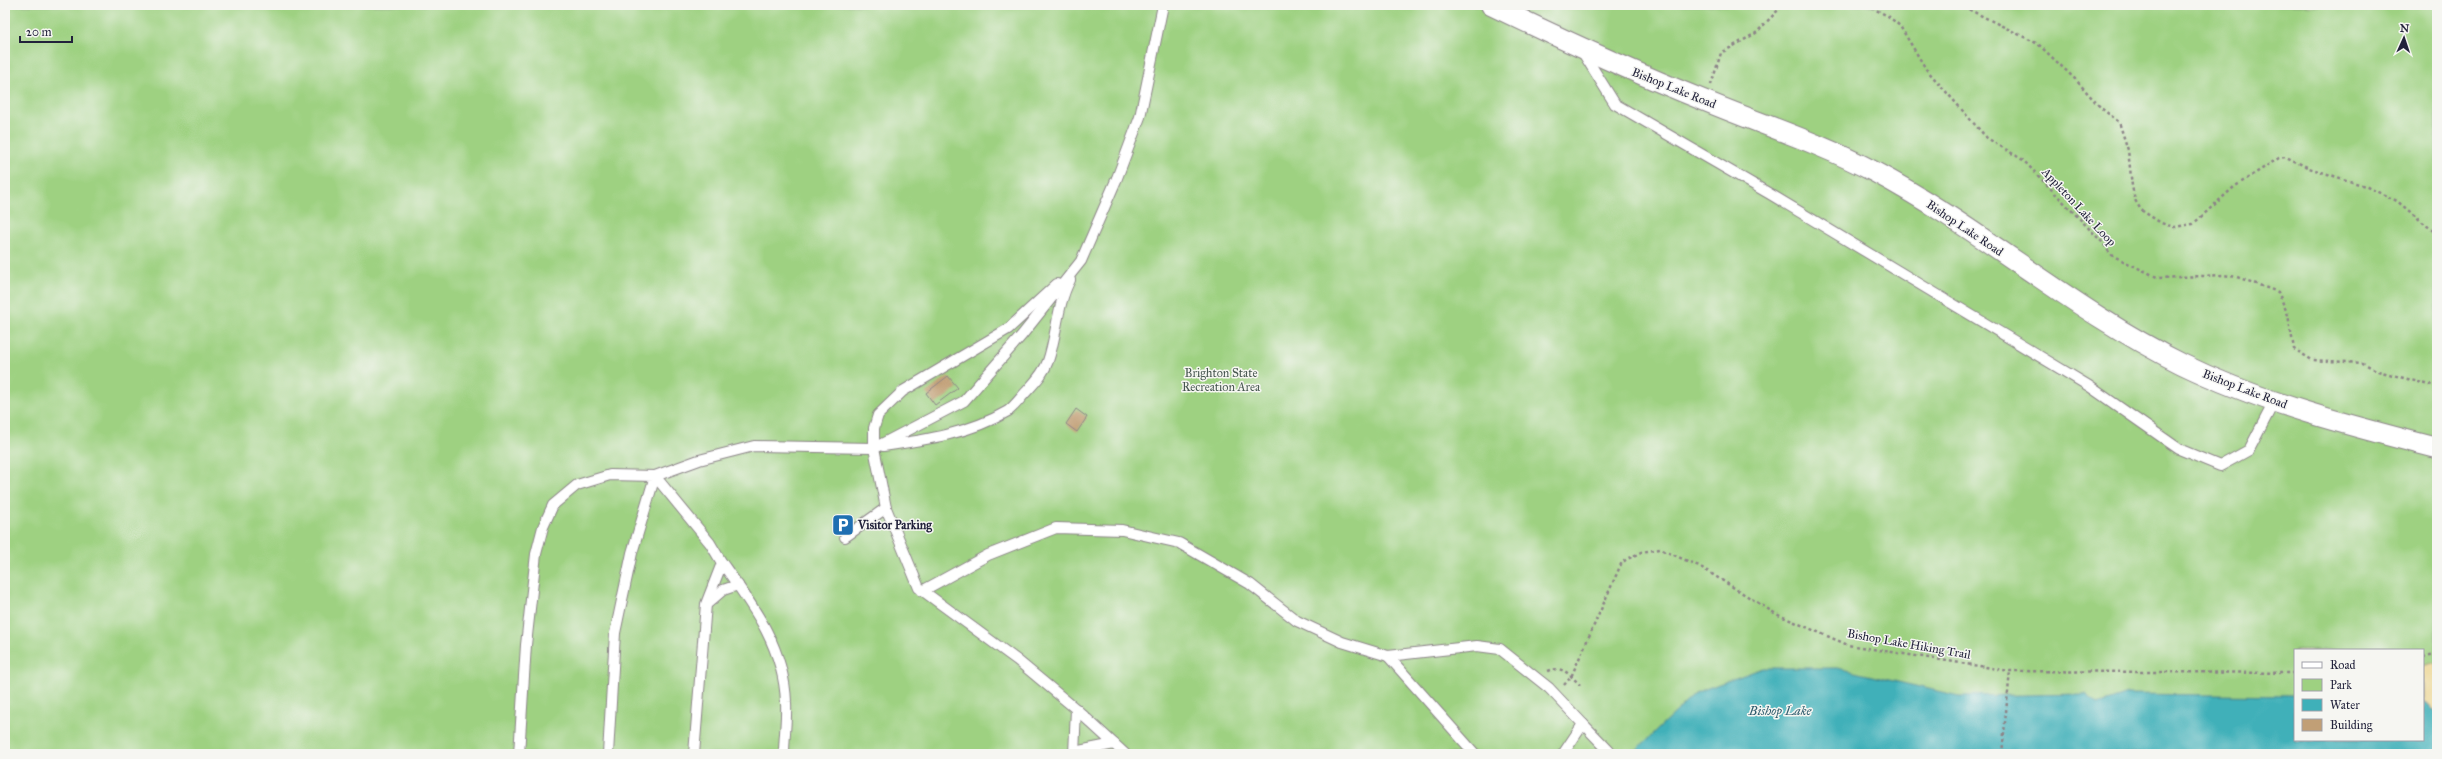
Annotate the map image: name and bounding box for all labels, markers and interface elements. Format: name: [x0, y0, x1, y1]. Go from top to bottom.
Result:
scale bar: [20, 18, 72, 44]
north arrow: [2384, 18, 2424, 58]
text: N: [2399, 22, 2410, 35]
text: 20 m: [26, 25, 52, 39]
street label: Bishop Lake Road: [1630, 65, 1718, 111]
street label: Appleton Lake Loop: [2038, 164, 2119, 249]
street label: Bishop Lake Road: [1924, 197, 2006, 259]
park label: Brighton State Recreation Area: [1182, 366, 1261, 394]
street label: Bishop Lake Road: [2201, 366, 2289, 412]
parking icon: Visitor Parking: [830, 512, 856, 538]
place label: Visitor Parking: [857, 518, 932, 533]
street label: Bishop Lake Hiking Trail: [1846, 626, 1973, 663]
legend: [2294, 649, 2424, 741]
text: Road: [2330, 658, 2356, 672]
text: Park: [2330, 678, 2352, 692]
text: Water: [2330, 698, 2360, 712]
water label: Bishop Lake: [1748, 703, 1812, 719]
text: Building: [2330, 718, 2373, 733]

